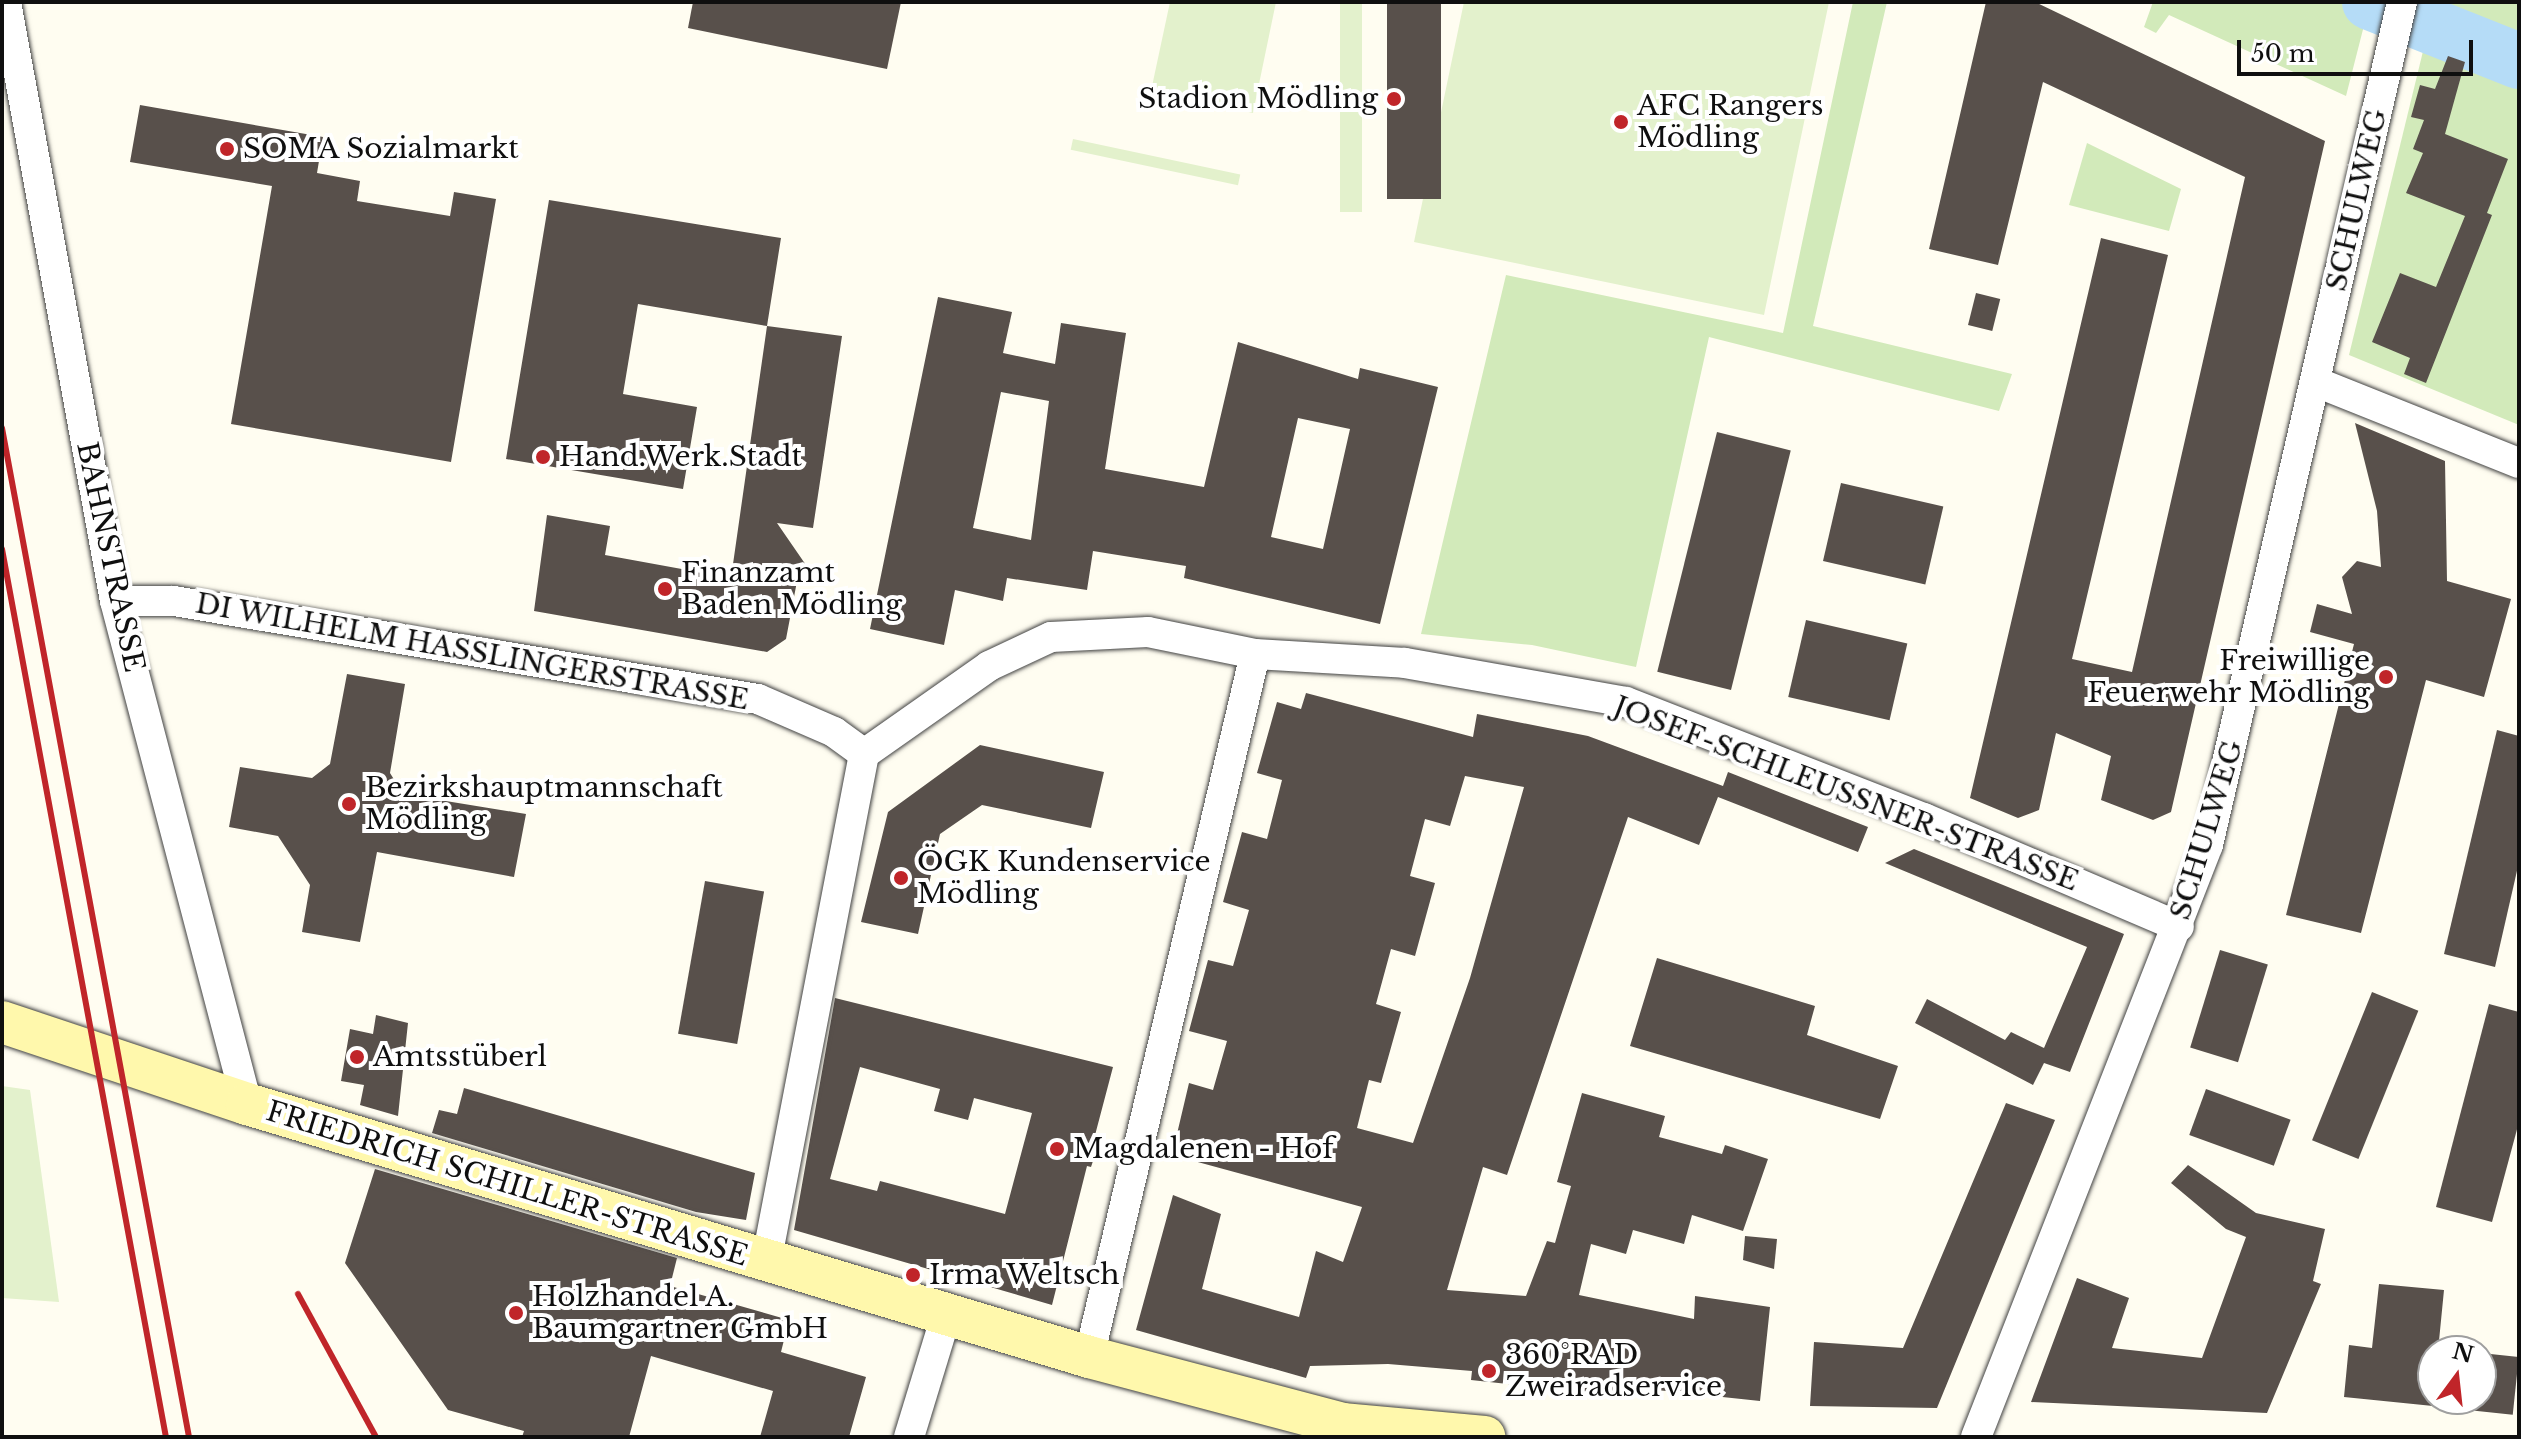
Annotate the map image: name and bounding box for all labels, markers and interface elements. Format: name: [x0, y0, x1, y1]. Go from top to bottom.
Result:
scale bar: [2241, 24, 2477, 74]
text: 50 m: [2251, 39, 2314, 68]
place label: Stadion Mödling: [1138, 82, 1378, 116]
place label: AFC Rangers Mödling: [1637, 89, 1823, 155]
marker: Stadion Mödling: [1385, 90, 1403, 108]
street label: SCHULWEG: [2320, 106, 2394, 294]
marker: AFC Rangers Mödling: [1612, 113, 1630, 131]
place label: SOMA Sozialmarkt: [243, 132, 520, 166]
marker: SOMA Sozialmarkt: [218, 140, 236, 158]
street label: BAHNSTRASSE: [69, 439, 151, 675]
place label: Hand.Werk.Stadt: [559, 440, 802, 474]
marker: Hand.Werk.Stadt: [534, 448, 552, 466]
place label: Finanzamt Baden Mödling: [681, 556, 902, 622]
marker: Finanzamt Baden Mödling: [656, 580, 674, 598]
street label: DI WILHELM HASSLINGERSTRASSE: [192, 587, 752, 717]
place label: Freiwillige Feuerwehr Mödling: [2086, 644, 2370, 710]
marker: Freiwillige Feuerwehr Mödling: [2377, 668, 2395, 686]
street label: JOSEF-SCHLEUSSNER-STRASSE: [1609, 690, 2083, 898]
street label: SCHULWEG: [2164, 736, 2250, 924]
place label: Bezirkshauptmannschaft Mödling: [365, 771, 723, 837]
marker: Bezirkshauptmannschaft Mödling: [340, 795, 358, 813]
place label: ÖGK Kundenservice Mödling: [917, 845, 1211, 911]
marker: ÖGK Kundenservice Mödling: [892, 869, 910, 887]
place label: Amtsstüberl: [373, 1040, 547, 1074]
marker: Amtsstüberl: [348, 1048, 366, 1066]
street label: FRIEDRICH SCHILLER-STRASSE: [262, 1095, 752, 1273]
place label: Magdalenen - Hof: [1073, 1132, 1334, 1166]
marker: Magdalenen - Hof: [1048, 1140, 1066, 1158]
place label: Irma Weltsch: [929, 1258, 1121, 1292]
marker: Irma Weltsch: [904, 1266, 922, 1284]
place label: Holzhandel A. Baumgartner GmbH: [532, 1280, 829, 1346]
marker: Holzhandel A. Baumgartner GmbH: [507, 1304, 525, 1322]
north arrow: [2417, 1335, 2497, 1415]
place label: 360°RAD Zweiradservice: [1505, 1338, 1722, 1404]
text: N: [2449, 1338, 2476, 1369]
marker: 360°RAD Zweiradservice: [1480, 1362, 1498, 1380]

